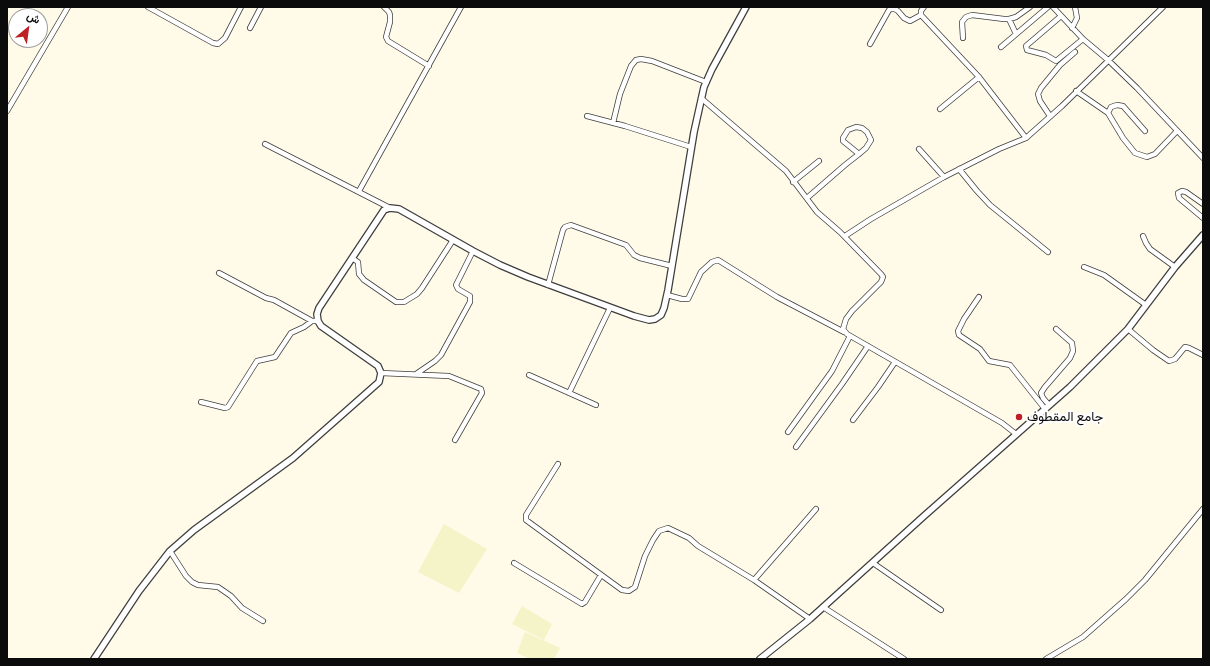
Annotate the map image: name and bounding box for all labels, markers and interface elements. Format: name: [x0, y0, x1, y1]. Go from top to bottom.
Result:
north arrow: [8, 8, 48, 48]
text: ش: [25, 9, 43, 27]
place label: جامع المقطوف: [1027, 409, 1103, 425]
marker: جامع المقطوف: [1014, 412, 1024, 422]

